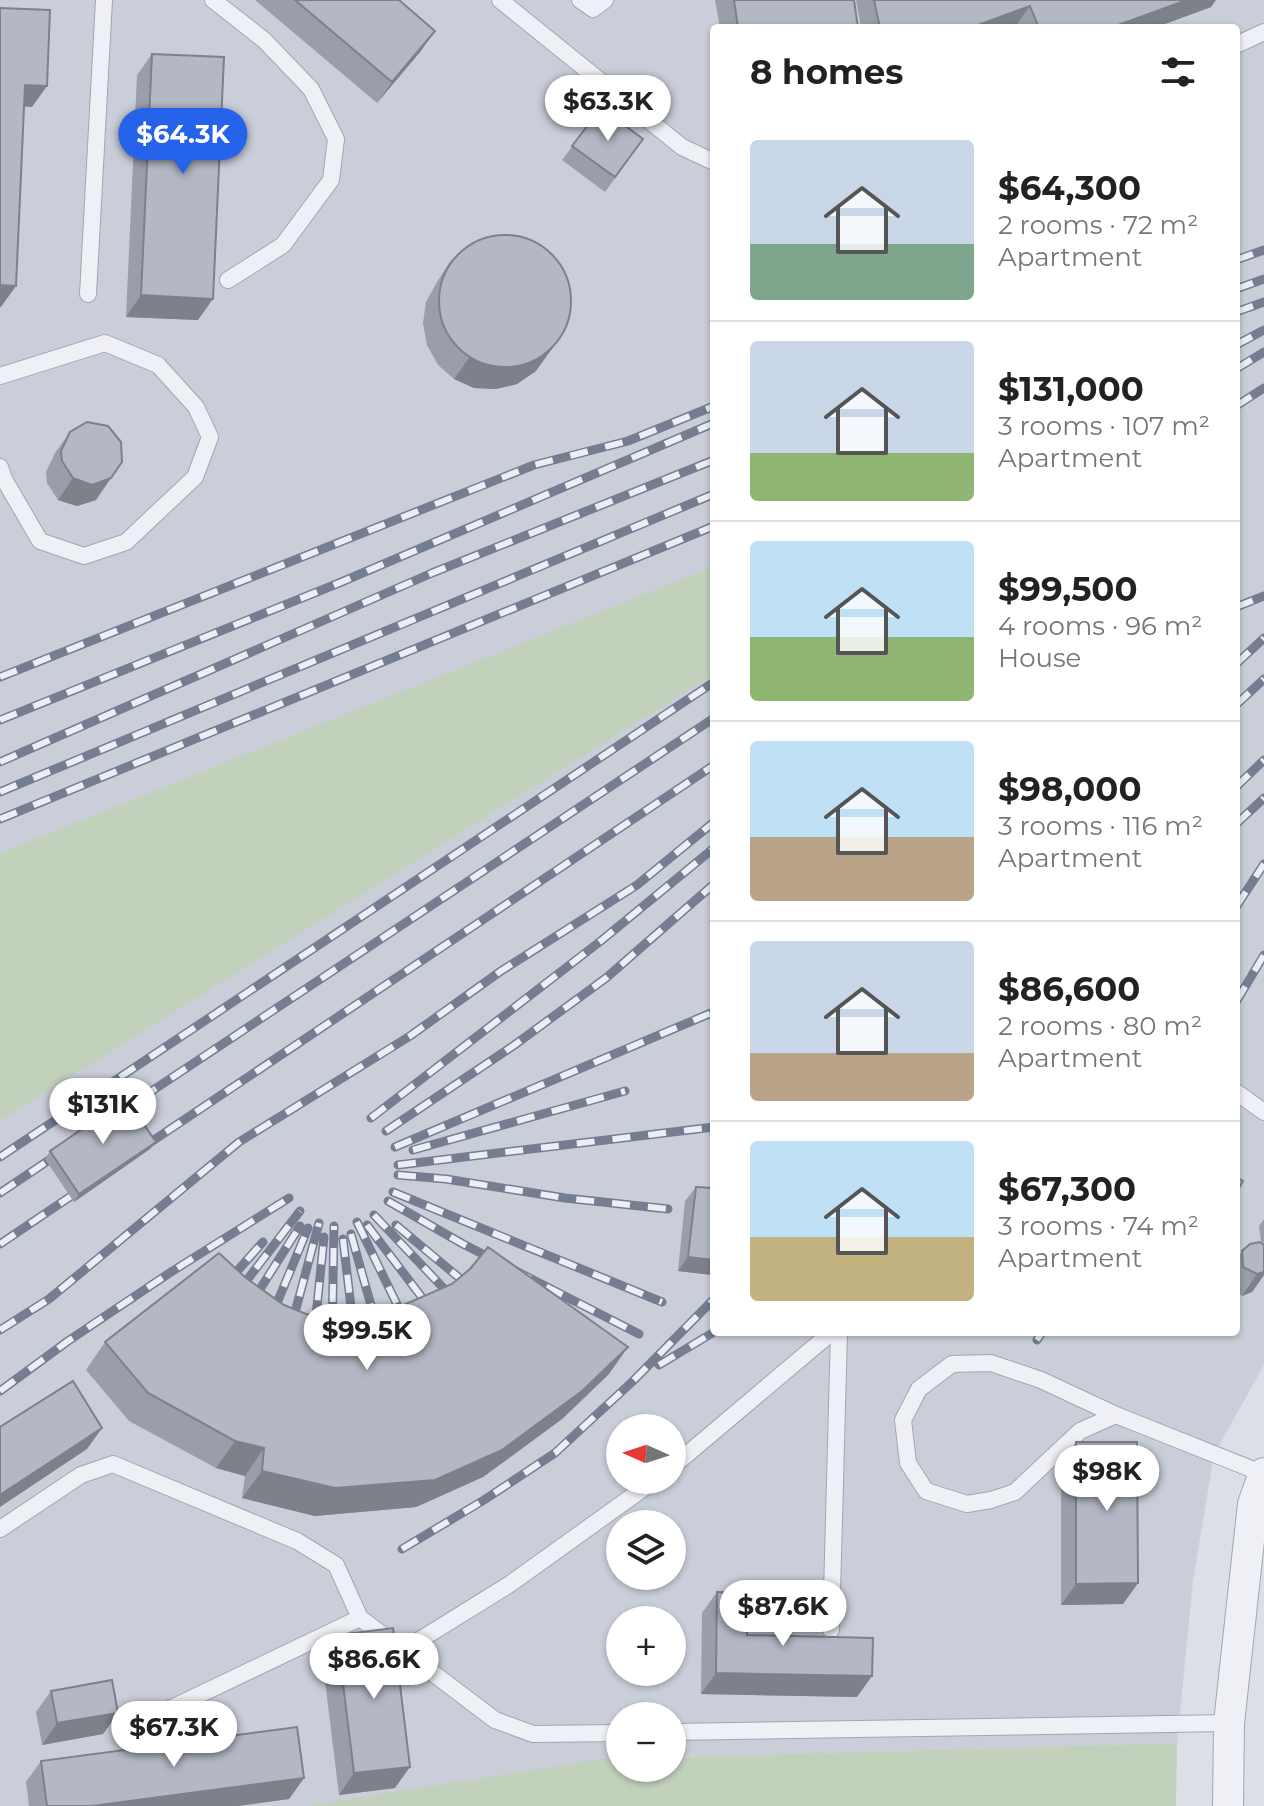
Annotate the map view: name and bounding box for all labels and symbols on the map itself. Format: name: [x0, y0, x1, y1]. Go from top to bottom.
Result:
pin: $63.3K: [543, 75, 673, 143]
pin: $64.3K: [118, 108, 248, 176]
pin: $131K: [47, 1078, 159, 1146]
pin: $99.5K: [302, 1304, 432, 1372]
north arrow: [606, 1414, 686, 1494]
pin: $98K: [1060, 1445, 1154, 1513]
pin: $87.6K: [718, 1580, 848, 1648]
pin: $86.6K: [309, 1633, 439, 1701]
pin: $67.3K: [109, 1701, 239, 1769]

